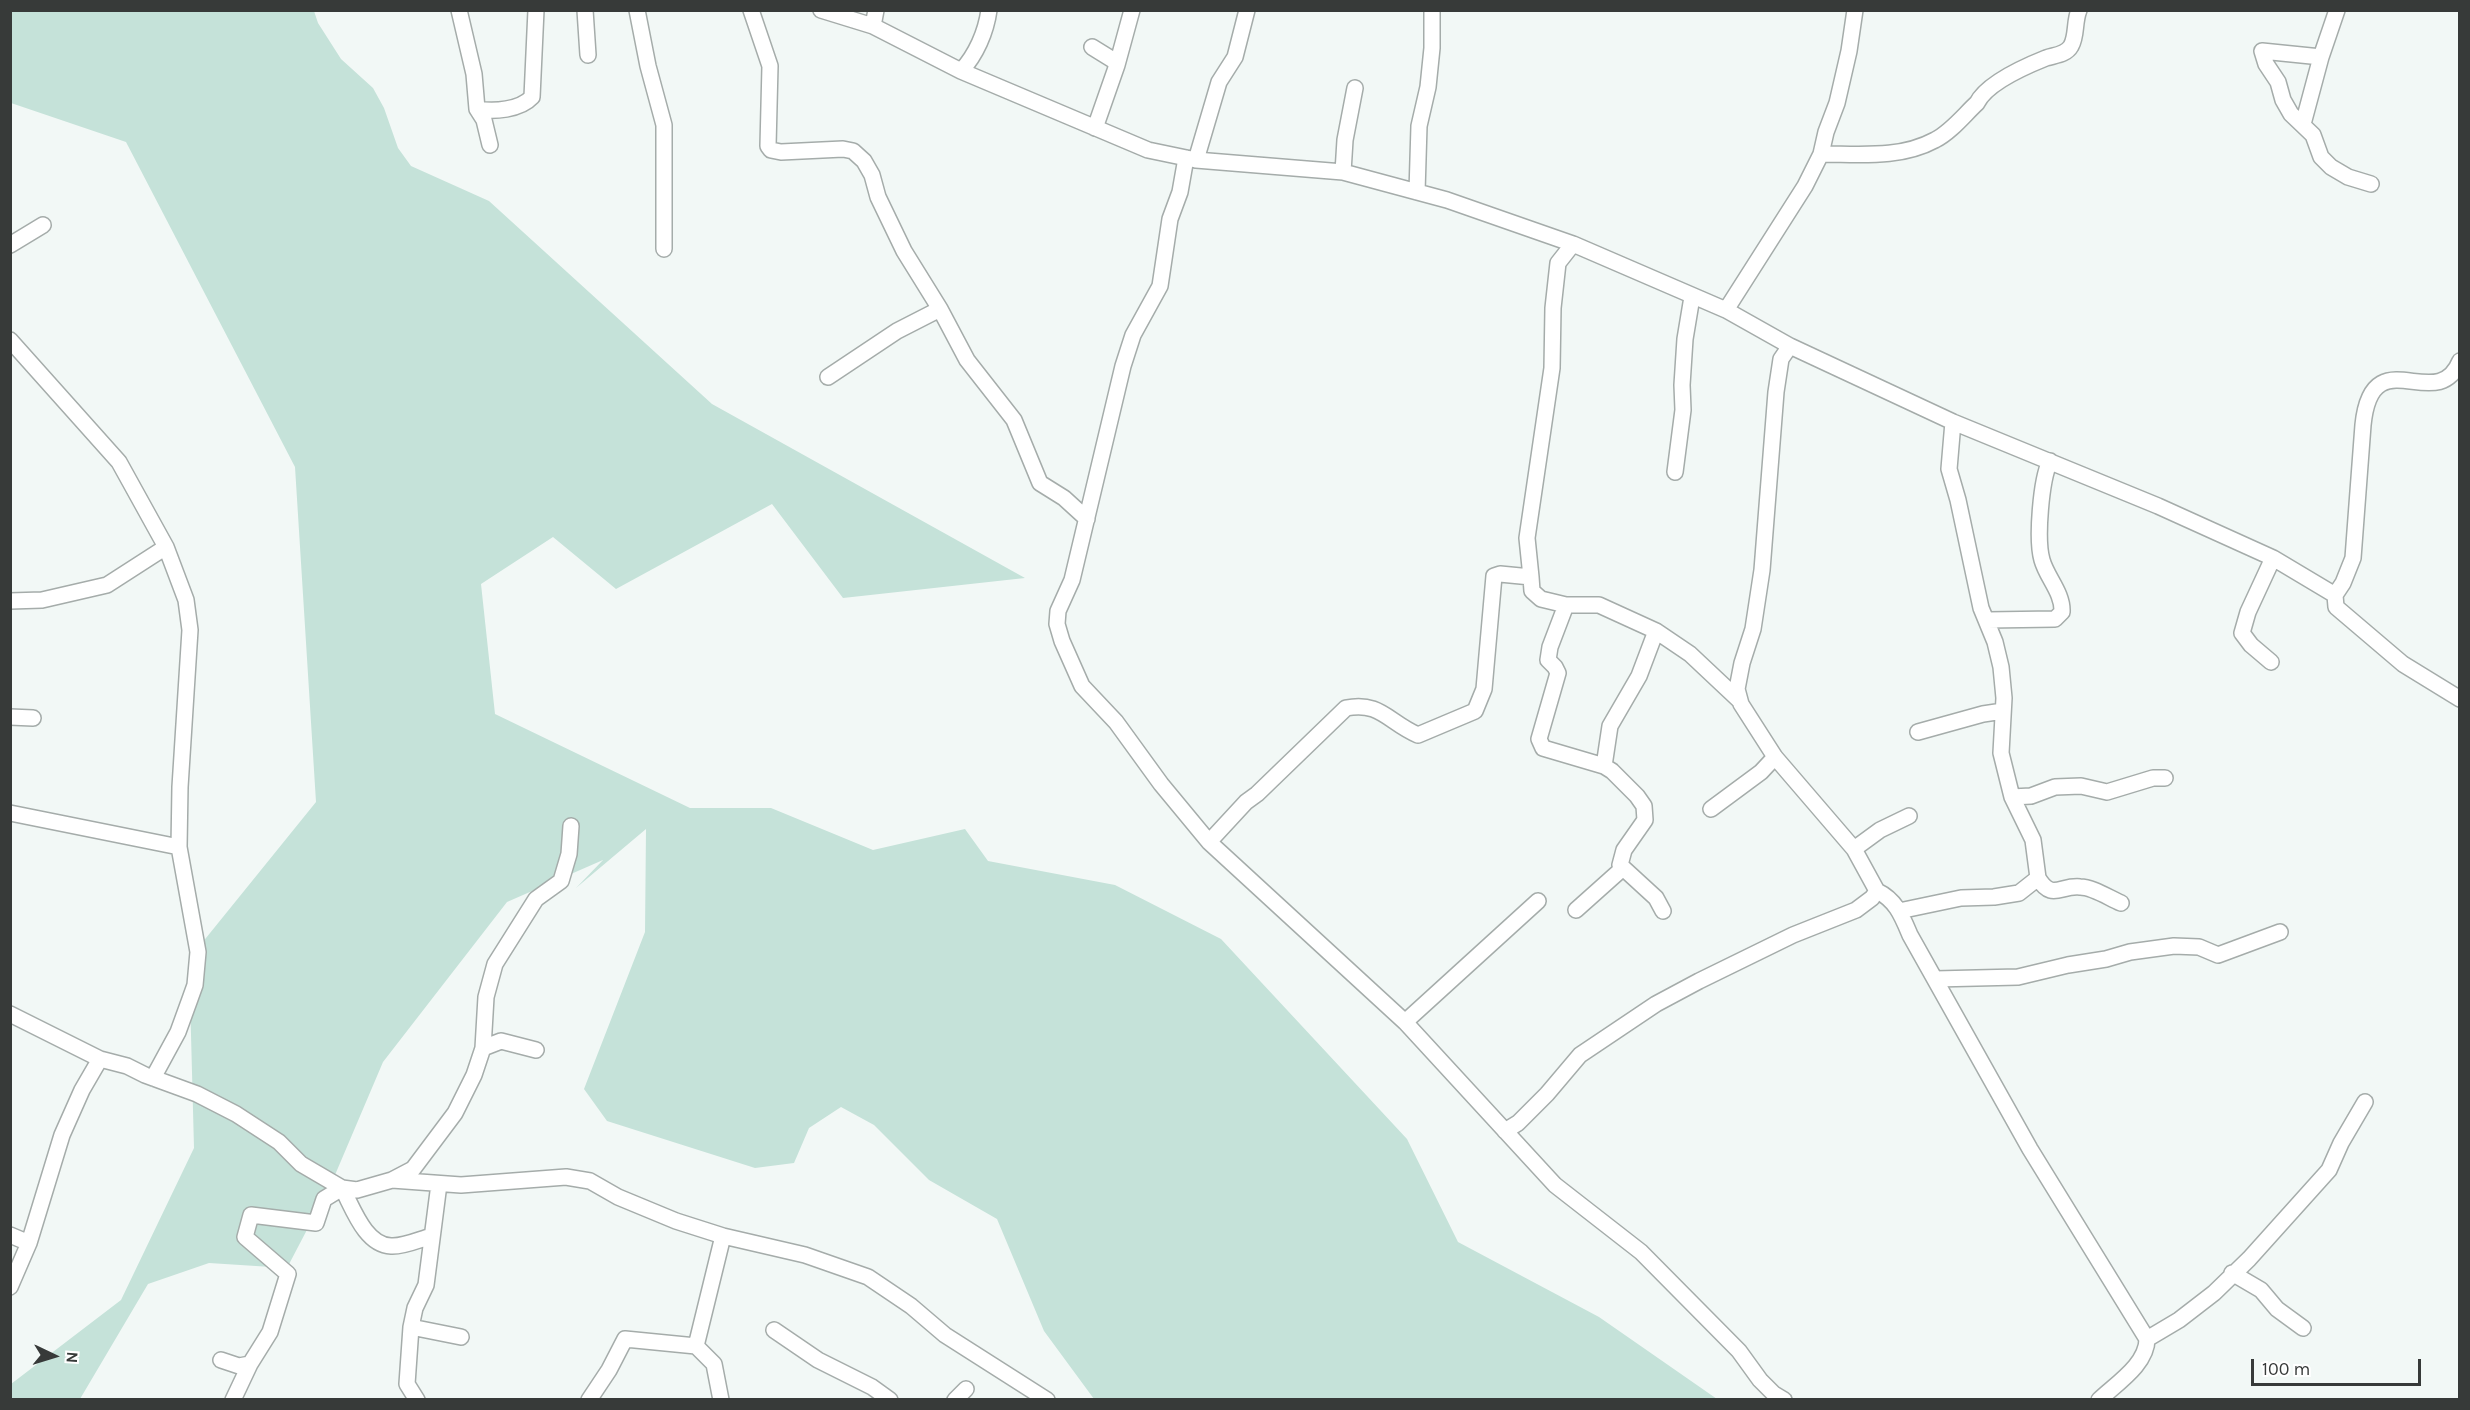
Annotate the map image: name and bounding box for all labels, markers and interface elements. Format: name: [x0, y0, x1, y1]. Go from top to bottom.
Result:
north arrow: [24, 1326, 84, 1386]
scale bar: [2254, 1347, 2424, 1385]
text: N: [63, 1351, 82, 1364]
text: 100 m: [2262, 1358, 2310, 1380]

